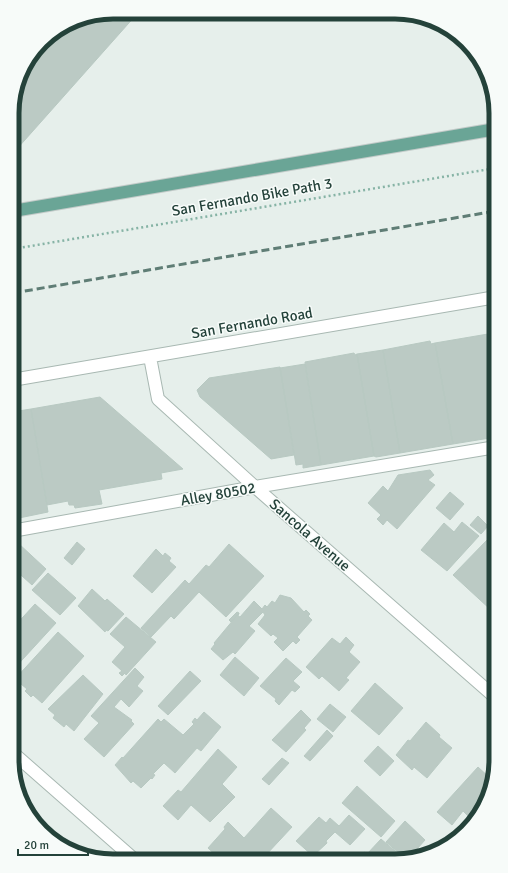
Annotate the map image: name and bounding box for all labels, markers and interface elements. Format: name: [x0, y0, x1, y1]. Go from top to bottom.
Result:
street label: San Fernando Bike Path 3: [170, 174, 334, 220]
street label: San Fernando Road: [190, 303, 314, 343]
street label: Alley 80502: [179, 479, 257, 509]
street label: Sancola Avenue: [266, 495, 354, 575]
scale bar: [18, 831, 88, 857]
text: 20 m: [24, 838, 49, 853]

